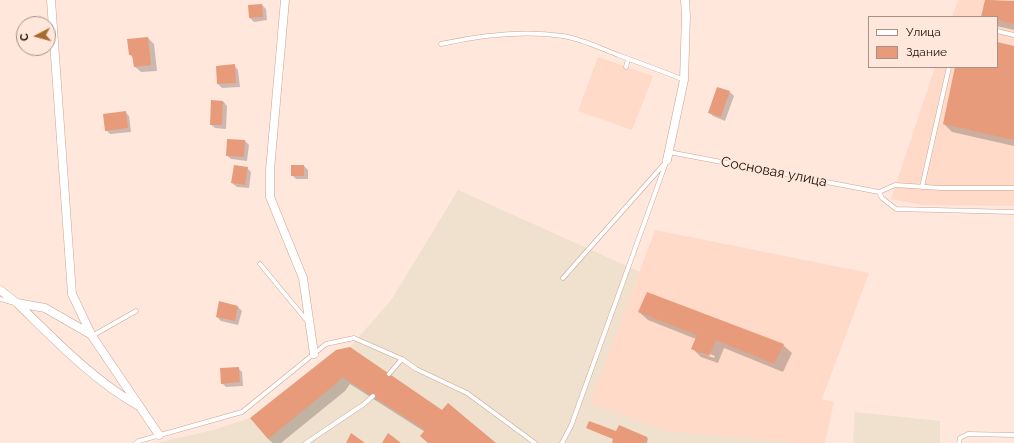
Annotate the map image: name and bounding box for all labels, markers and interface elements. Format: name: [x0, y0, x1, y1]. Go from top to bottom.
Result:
north arrow: [16, 16, 56, 56]
legend: [868, 16, 998, 68]
text: Улица: [906, 25, 941, 39]
text: С: [18, 33, 31, 42]
text: Здание: [906, 45, 947, 59]
street label: Сосновая улица: [720, 153, 828, 191]

